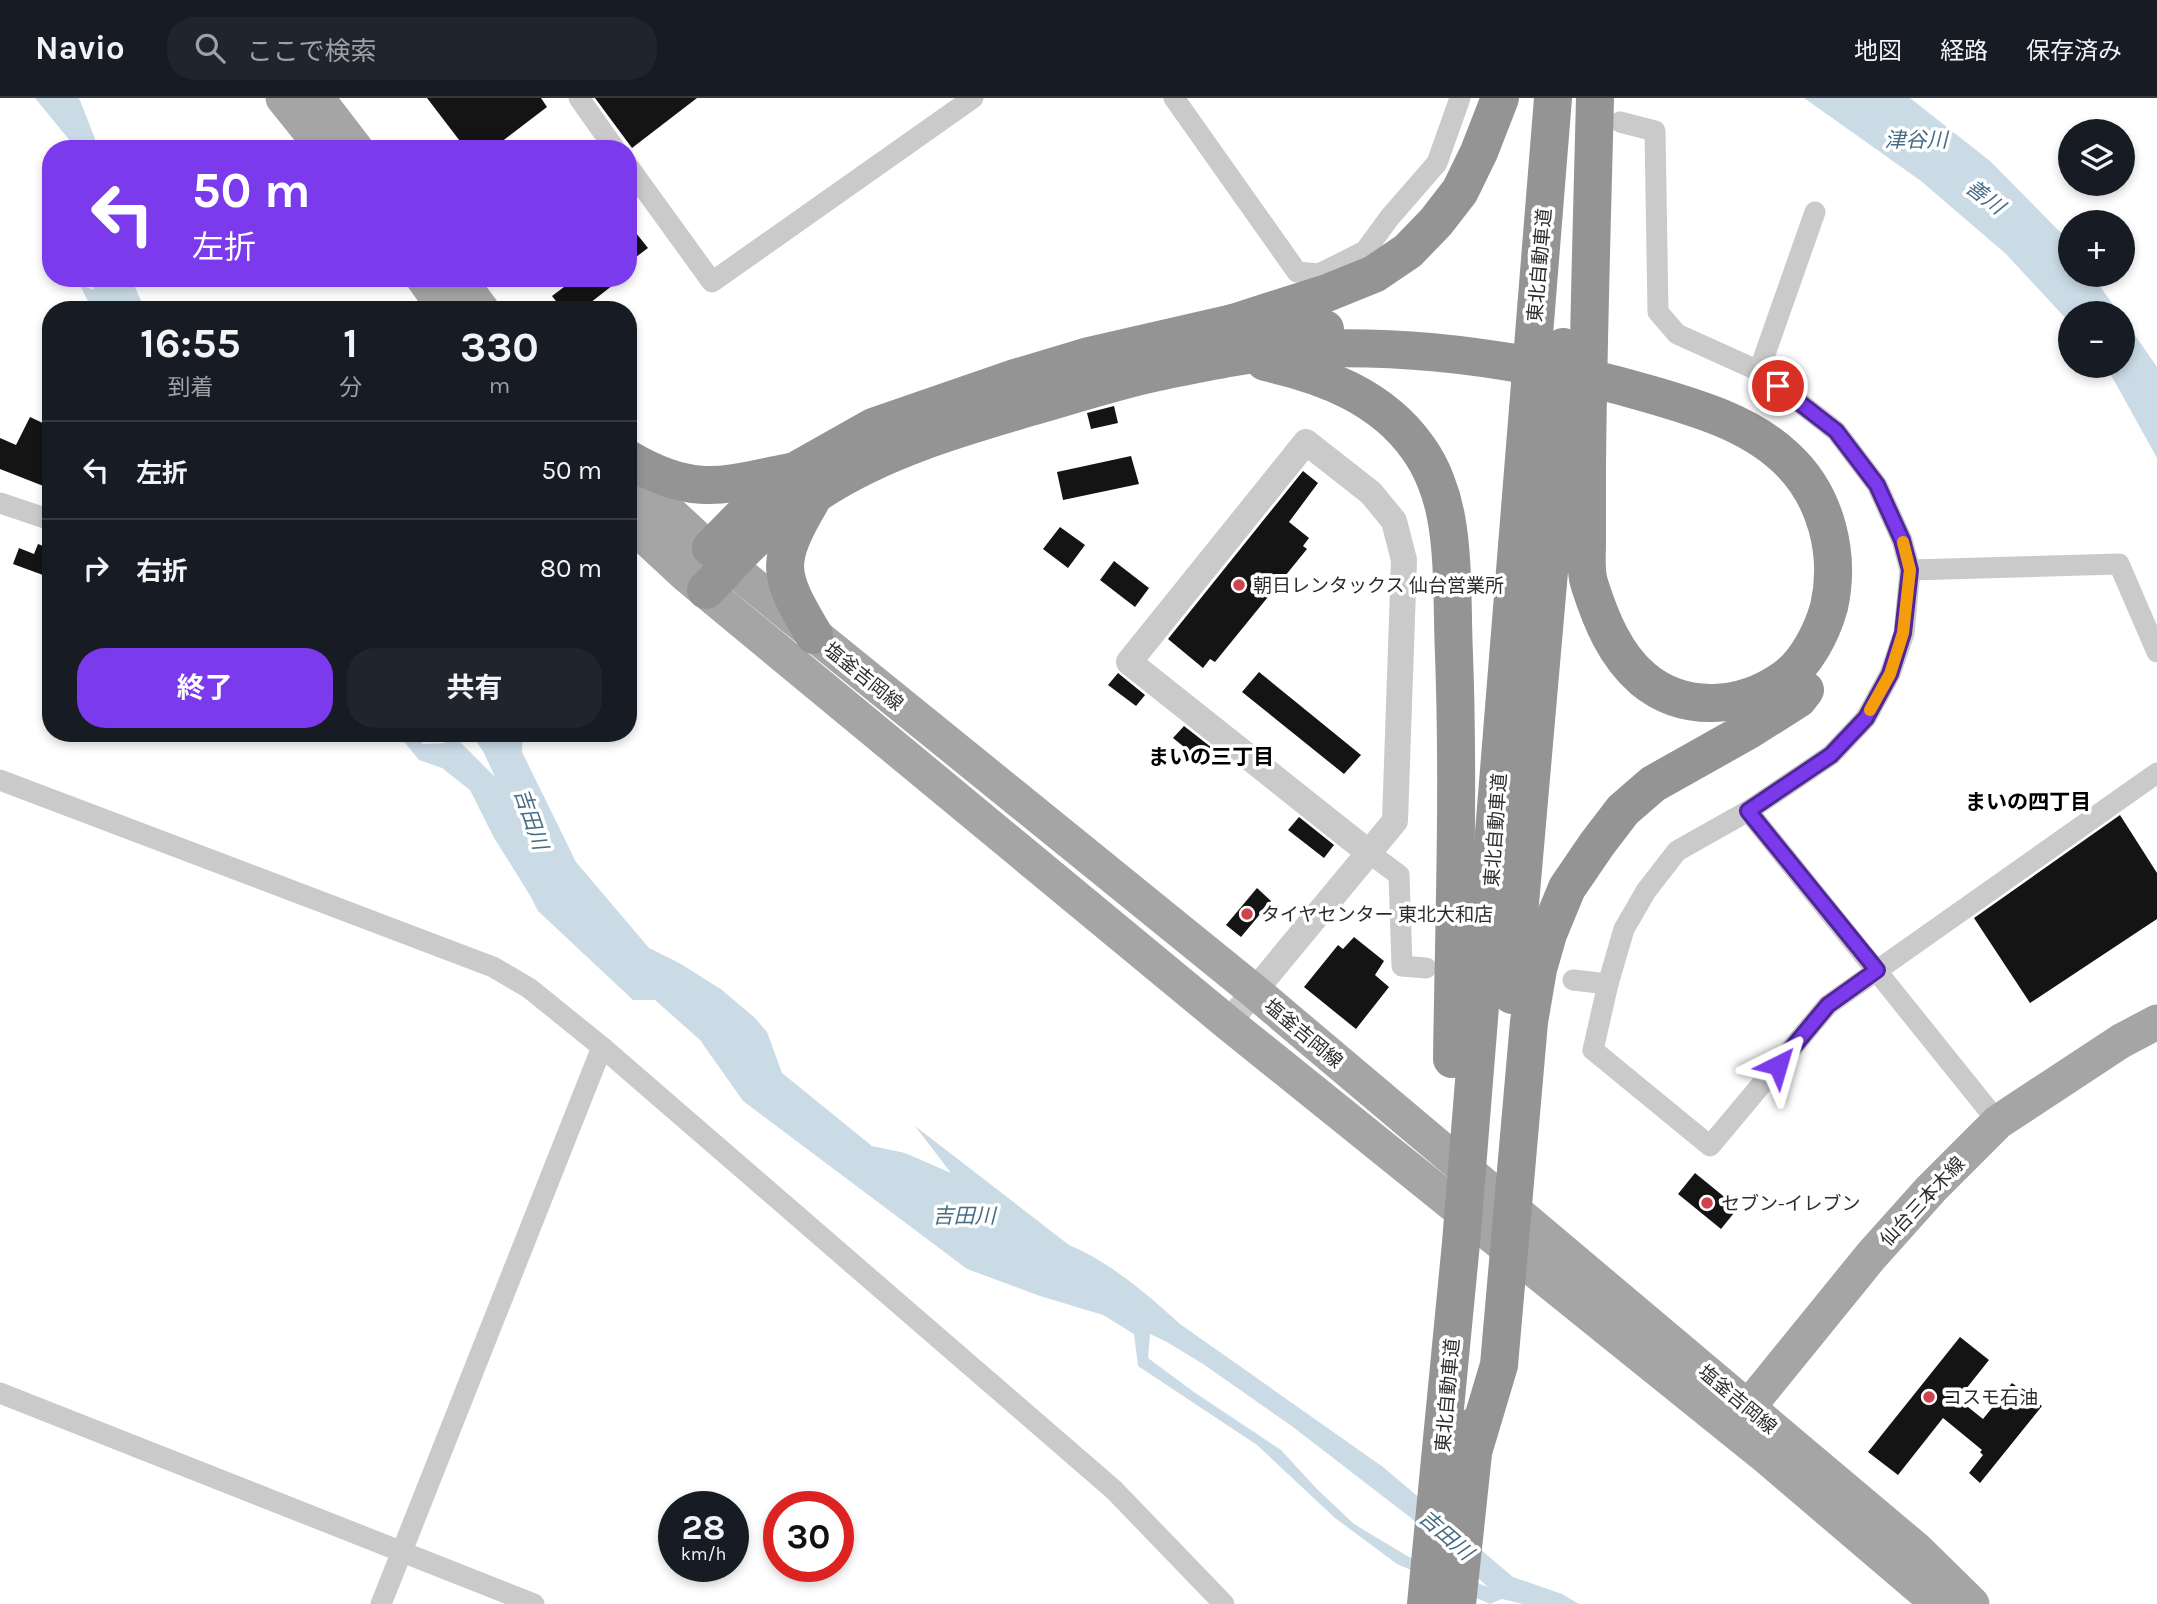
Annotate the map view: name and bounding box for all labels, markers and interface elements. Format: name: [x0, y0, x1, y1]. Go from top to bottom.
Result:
search box: [167, 17, 657, 80]
text: Navio: [35, 29, 125, 67]
icon: search: [191, 29, 229, 67]
text: ここで検索: [247, 36, 377, 67]
text: 地図: [1854, 37, 1902, 65]
text: 経路: [1940, 37, 1988, 65]
text: 保存済み: [2026, 37, 2122, 65]
map controls: [2058, 119, 2135, 378]
button: layers: [2058, 119, 2135, 196]
water label: 津谷川: [1885, 128, 1949, 152]
text: 50 m: [192, 162, 310, 219]
icon: left: [77, 168, 168, 259]
water label: 善川: [1961, 175, 2011, 220]
street label: 東北自動車道: [1524, 207, 1556, 323]
button: +: [2058, 210, 2135, 287]
text: 左折: [192, 229, 256, 266]
button: −: [2058, 301, 2135, 378]
text: 16:55: [140, 318, 241, 368]
text: 1: [343, 318, 358, 368]
text: 330: [460, 322, 539, 372]
pin: [1748, 356, 1808, 416]
icon: arrive: [1759, 367, 1797, 405]
text: m: [489, 372, 510, 399]
text: 到着: [167, 374, 213, 401]
text: 分: [339, 374, 362, 401]
icon: left: [77, 451, 115, 489]
text: 50 m: [541, 455, 602, 486]
text: 左折: [136, 458, 188, 489]
icon: right: [77, 549, 115, 587]
text: 80 m: [540, 553, 602, 584]
text: 右折: [136, 556, 188, 587]
place label: 朝日レンタックス 仙台営業所: [1253, 575, 1504, 597]
marker: 朝日レンタックス 仙台営業所: [1231, 577, 1247, 593]
street label: 塩釜吉岡線: [820, 638, 907, 715]
button: 終了: [77, 648, 333, 728]
button: 共有: [347, 648, 602, 728]
district label: まいの三丁目: [1148, 745, 1274, 769]
street label: 東北自動車道: [1481, 772, 1511, 888]
water label: 吉田川: [509, 785, 553, 855]
district label: まいの四丁目: [1965, 790, 2091, 814]
place label: タイヤセンター 東北大和店: [1261, 904, 1493, 926]
marker: タイヤセンター 東北大和店: [1239, 906, 1255, 922]
street label: 塩釜吉岡線: [1260, 995, 1347, 1073]
position arrow: [1741, 1028, 1815, 1102]
street label: 仙台三本木線: [1876, 1152, 1970, 1251]
place label: セブン-イレブン: [1721, 1193, 1861, 1215]
marker: セブン-イレブン: [1699, 1195, 1715, 1211]
water label: 吉田川: [933, 1204, 997, 1228]
street label: 東北自動車道: [1432, 1337, 1464, 1453]
street label: 塩釜吉岡線: [1694, 1361, 1781, 1439]
place label: コスモ石油: [1943, 1387, 2038, 1409]
marker: コスモ石油: [1921, 1389, 1937, 1405]
speed limit sign: 30: [763, 1491, 854, 1582]
water label: 吉田川: [1414, 1505, 1479, 1566]
text: 28: [682, 1507, 725, 1548]
text: km/h: [681, 1543, 726, 1565]

